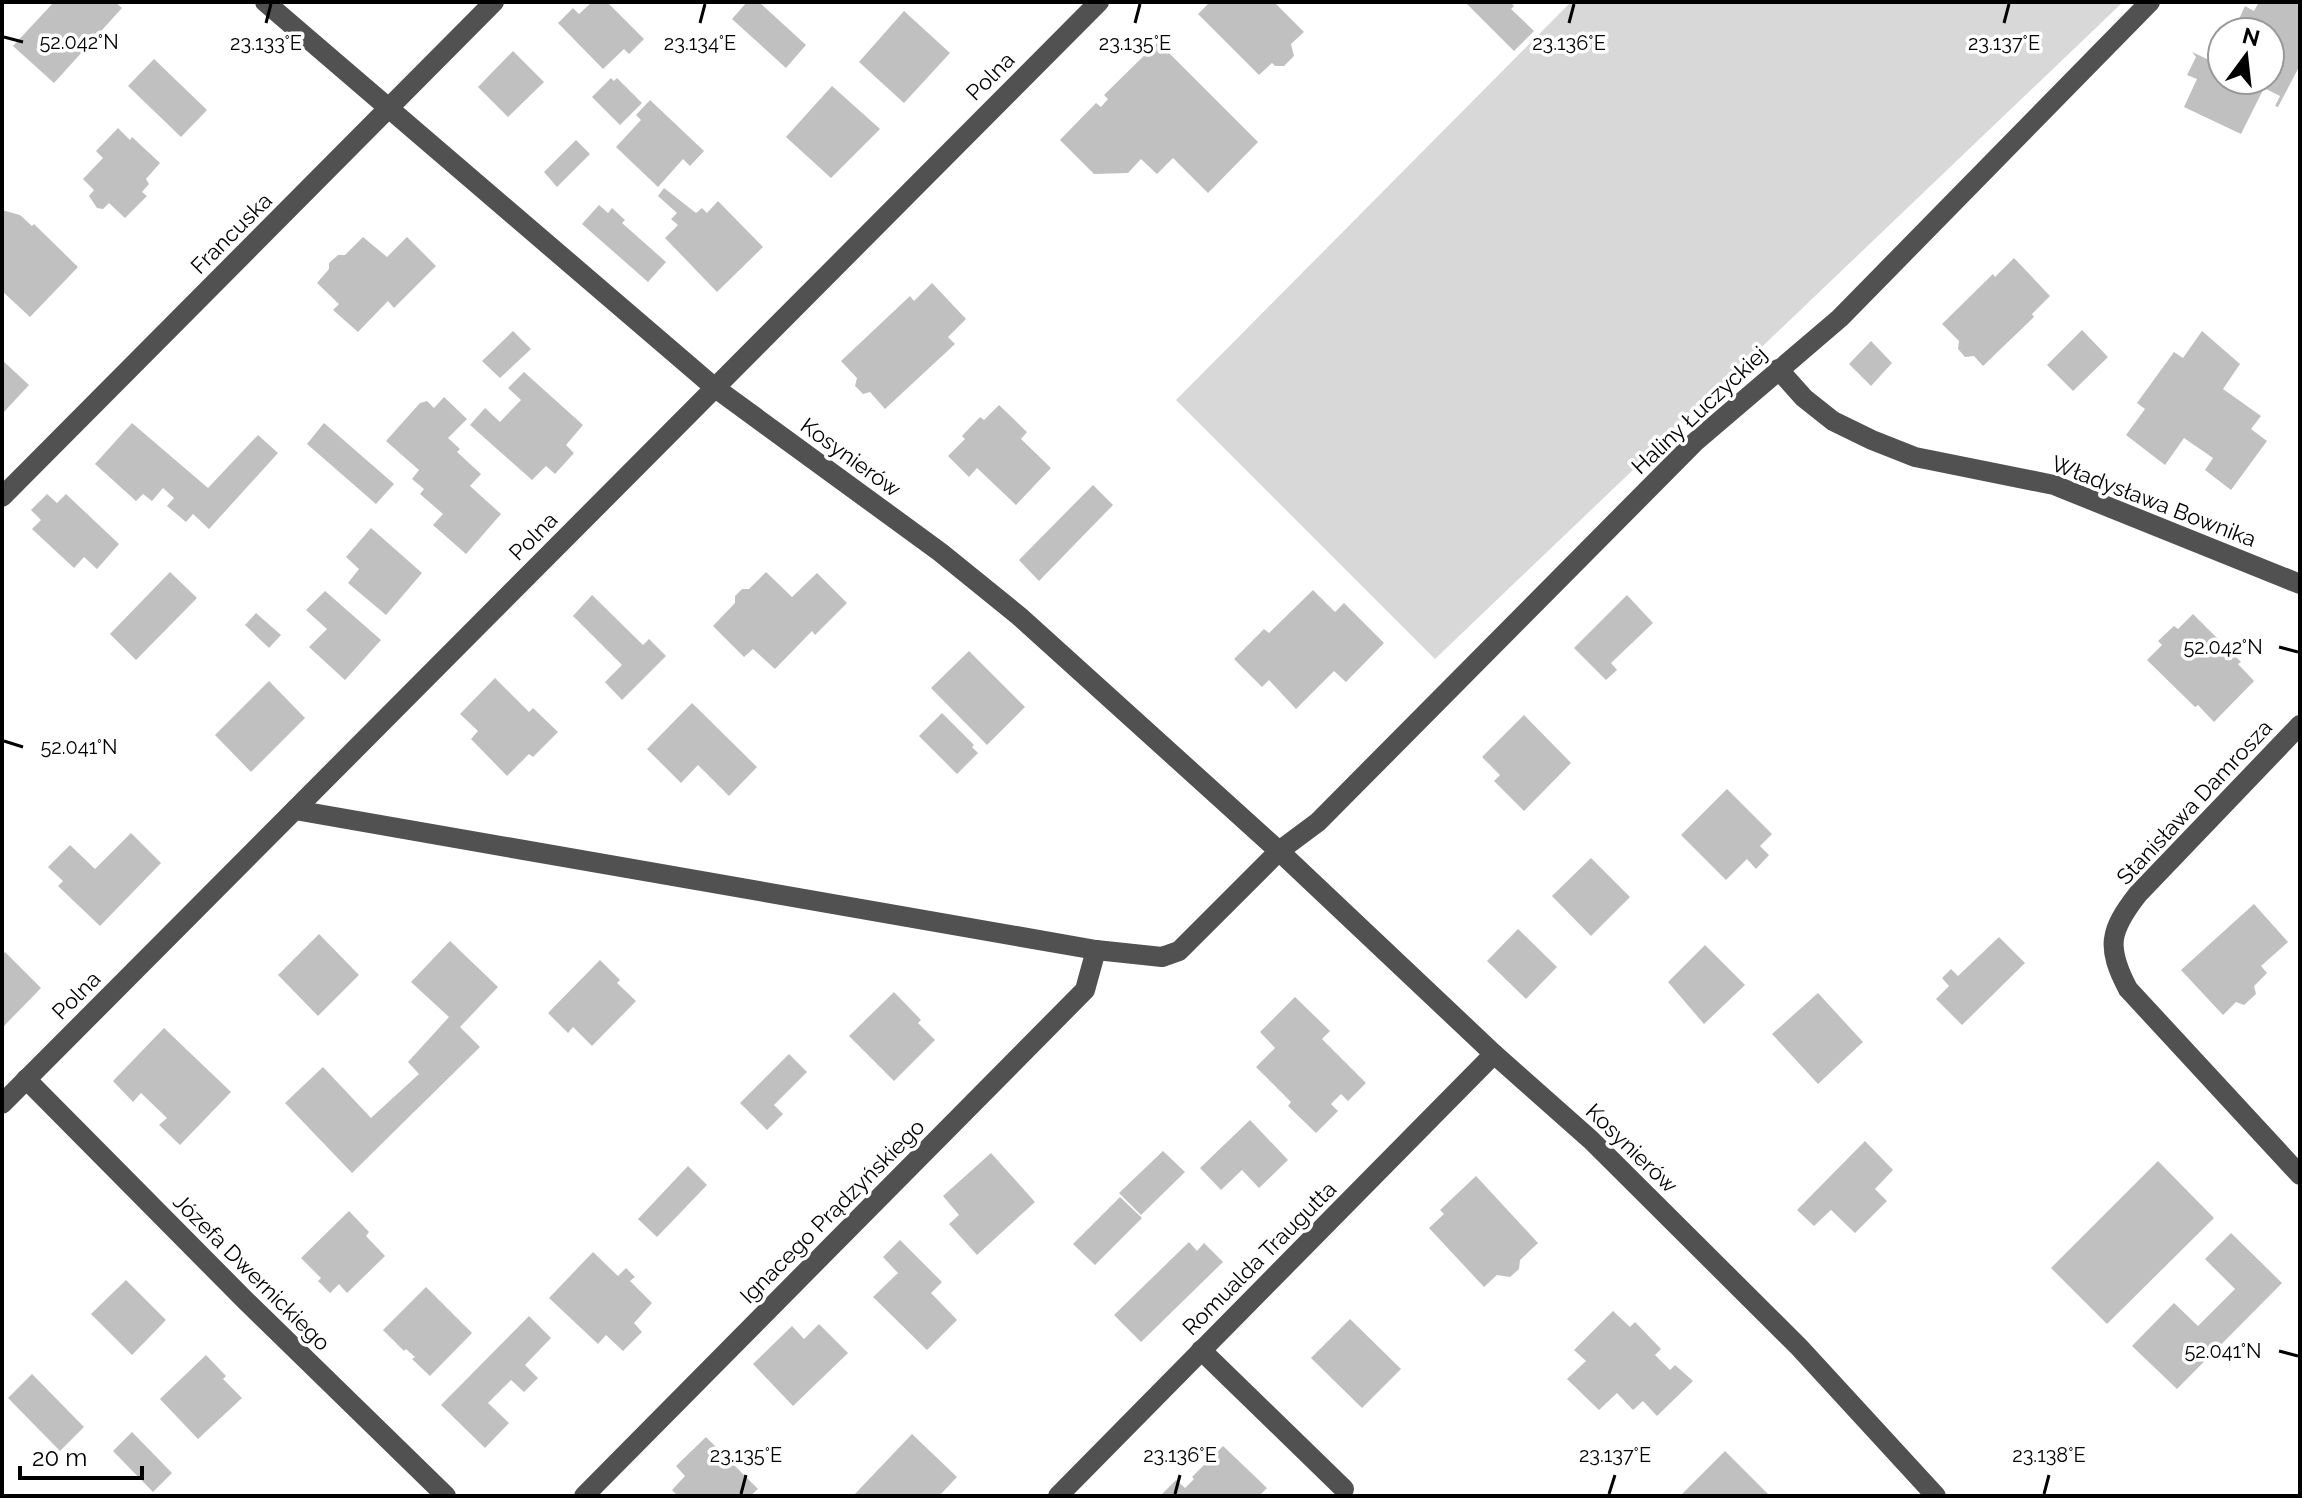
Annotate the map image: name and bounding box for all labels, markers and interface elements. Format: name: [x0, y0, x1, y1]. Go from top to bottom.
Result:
north arrow: [2206, 16, 2286, 96]
text: N: [2240, 22, 2263, 51]
text: 52.042°N: [39, 30, 119, 54]
text: 23.133°E: [230, 31, 302, 55]
text: 23.134°E: [664, 31, 736, 55]
text: 23.135°E: [1099, 31, 1171, 55]
text: 23.136°E: [1532, 31, 1606, 55]
text: 23.137°E: [1968, 31, 2040, 55]
street label: Polna: [961, 47, 1019, 105]
street label: Francuska: [185, 187, 277, 279]
street label: Haliny Łuczyckiej: [1626, 341, 1772, 479]
street label: Kosynierów: [796, 412, 906, 502]
street label: Władysława Bownika: [2048, 450, 2260, 552]
street label: Polna: [504, 507, 562, 565]
text: 52.042°N: [2183, 635, 2263, 659]
street label: Stanisława Damrosza: [2111, 714, 2277, 890]
text: 52.041°N: [40, 735, 118, 759]
street label: Polna: [47, 966, 105, 1024]
street label: Kosynierów: [1581, 1098, 1683, 1198]
street label: Ignacego Prądzyńskiego: [734, 1113, 930, 1309]
street label: Romualda Traugutta: [1177, 1176, 1341, 1340]
street label: Józefa Dwernickiego: [168, 1188, 336, 1356]
text: 52.041°N: [2184, 1339, 2262, 1363]
scale bar: [20, 1430, 142, 1480]
text: 20 m: [32, 1443, 87, 1472]
text: 23.135°E: [710, 1443, 782, 1467]
text: 23.136°E: [1143, 1443, 1217, 1467]
text: 23.137°E: [1579, 1443, 1651, 1467]
text: 23.138°E: [2012, 1443, 2086, 1467]

